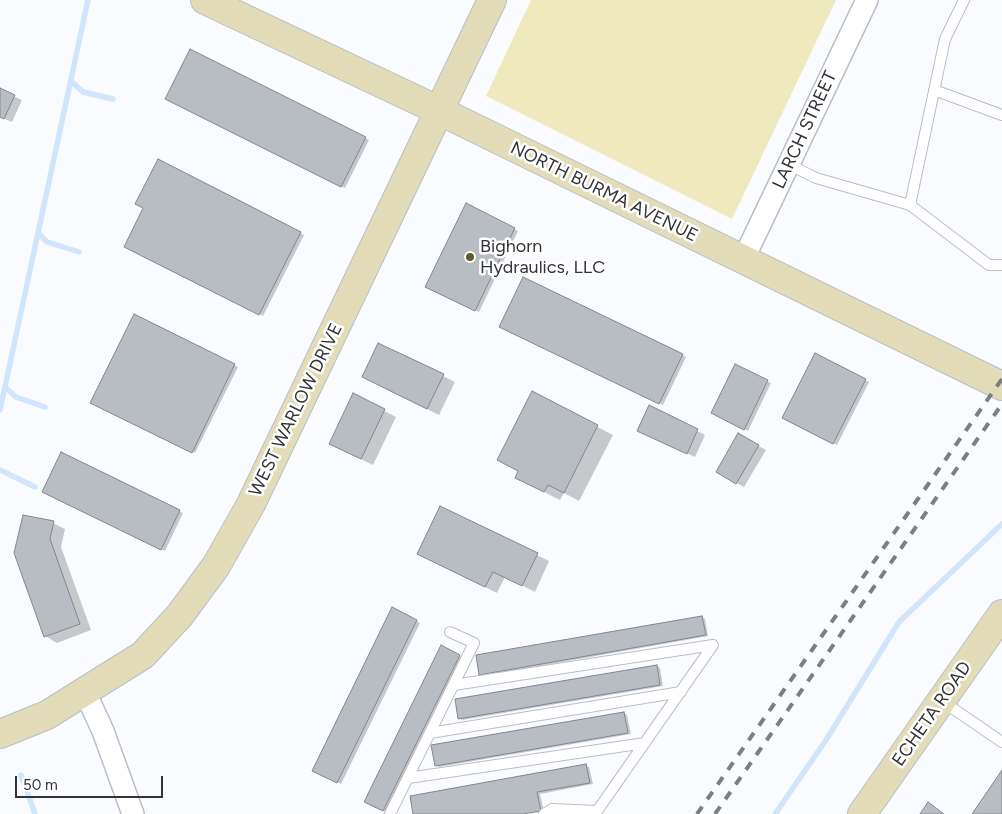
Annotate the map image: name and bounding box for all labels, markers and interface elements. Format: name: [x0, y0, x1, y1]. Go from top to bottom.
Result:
street label: LARCH STREET: [768, 68, 842, 192]
street label: NORTH BURMA AVENUE: [507, 137, 701, 247]
place label: Bighorn Hydraulics, LLC: [480, 236, 605, 278]
marker: Bighorn Hydraulics, LLC: [464, 251, 476, 263]
street label: WEST WARLOW DRIVE: [245, 320, 347, 500]
street label: ECHETA ROAD: [888, 657, 976, 771]
scale bar: [18, 766, 165, 798]
text: 50 m: [23, 776, 58, 794]

